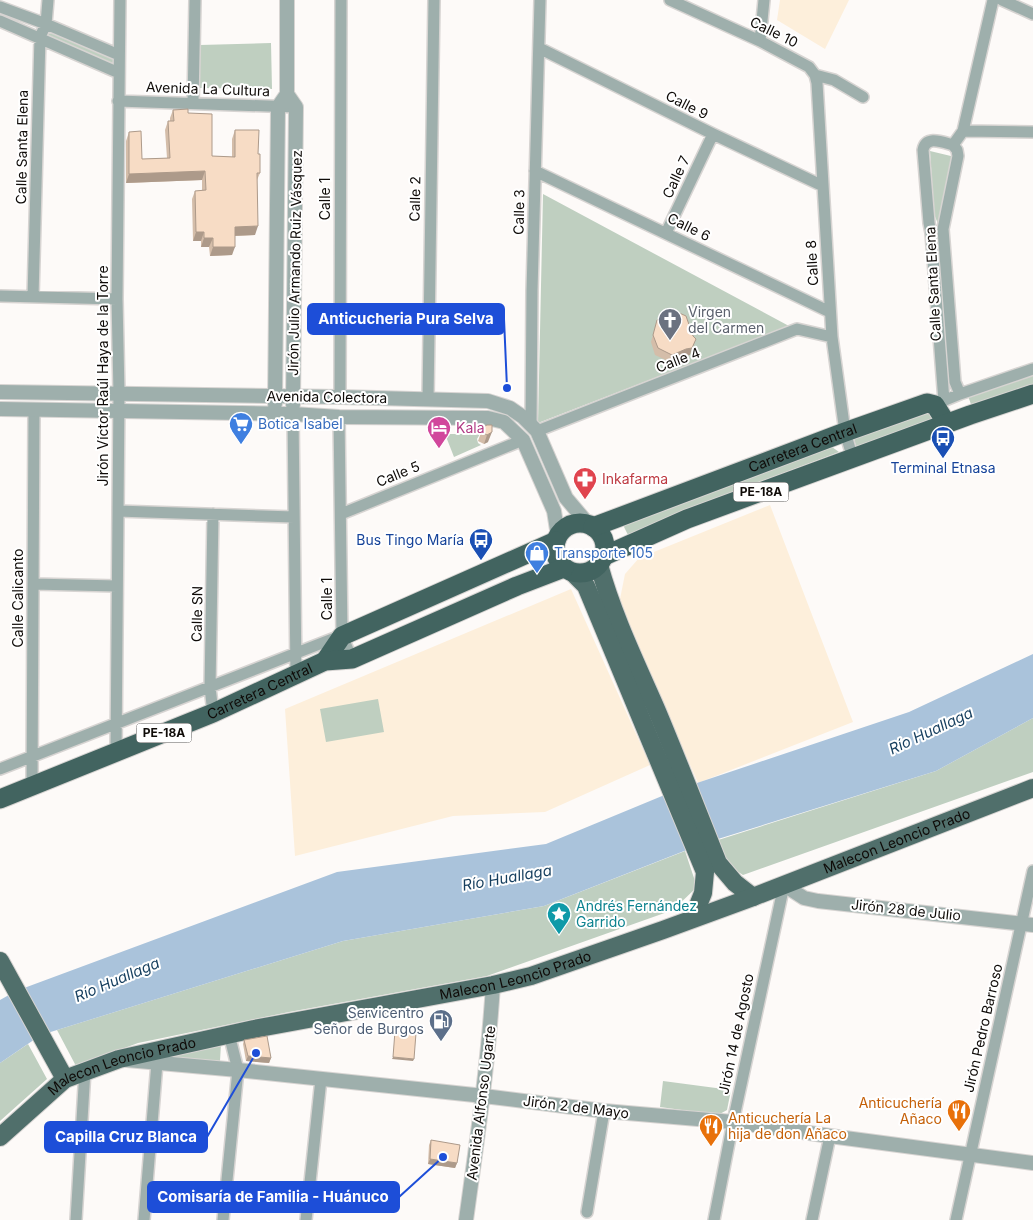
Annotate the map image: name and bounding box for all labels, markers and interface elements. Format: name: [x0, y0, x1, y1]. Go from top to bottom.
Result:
street label: Calle 10: [747, 13, 801, 50]
street label: Avenida La Cultura: [146, 78, 270, 99]
street label: Calle 9: [663, 87, 711, 122]
street label: Calle Santa Elena: [12, 90, 31, 204]
street label: Jirón Julio Armando Ruiz Vásquez: [284, 150, 305, 376]
street label: Calle 7: [658, 153, 693, 201]
street label: Calle 2: [406, 176, 423, 222]
street label: Calle 1: [316, 178, 333, 220]
street label: Calle 3: [510, 189, 527, 235]
street label: Calle 6: [665, 209, 713, 244]
street label: Calle Santa Elena: [921, 226, 944, 342]
street label: Calle 8: [802, 240, 821, 286]
street label: Jirón Víctor Raúl Haya de la Torre: [94, 265, 111, 487]
place label: Virgen del Carmen: [688, 303, 764, 336]
callout: Anticucheria Pura Selva: [308, 304, 504, 334]
church icon: Virgen del Carmen: [657, 307, 683, 341]
text: Anticucheria Pura Selva: [318, 309, 494, 328]
street label: Calle 4: [653, 343, 702, 376]
street label: Avenida Colectora: [267, 387, 387, 406]
supermarket icon: Botica Isabel: [228, 411, 254, 445]
place label: Botica Isabel: [258, 415, 343, 432]
hotel icon: Kala: [426, 415, 452, 449]
place label: Kala: [456, 419, 485, 436]
street label: Carretera Central: [746, 420, 859, 476]
bus stop icon: Terminal Etnasa: [930, 425, 956, 459]
street label: Calle 5: [374, 457, 422, 490]
place label: Terminal Etnasa: [890, 459, 996, 476]
pharmacy icon: Inkafarma: [572, 466, 598, 500]
place label: Inkafarma: [602, 470, 668, 487]
road number: PE-18A: [734, 482, 788, 502]
bus stop icon: Bus Tingo María: [468, 527, 494, 561]
place label: Bus Tingo María: [356, 531, 464, 548]
shop icon: Transporte 105: [524, 540, 550, 574]
place label: Transporte 105: [554, 544, 653, 561]
street label: Calle Calicanto: [9, 549, 26, 647]
street label: Calle 1: [318, 578, 335, 620]
street label: Calle SN: [188, 586, 205, 642]
street label: Carretera Central: [204, 659, 315, 723]
water label: Río Huallaga: [886, 703, 976, 758]
road number: PE-18A: [136, 724, 192, 742]
street label: Malecon Leoncio Prado: [821, 804, 973, 877]
water label: Río Huallaga: [461, 860, 553, 895]
street label: Jirón 28 de Julio: [850, 895, 962, 924]
place label: Andrés Fernández Garrido: [576, 897, 697, 930]
place icon: Andrés Fernández Garrido: [546, 901, 572, 935]
street label: Malecon Leoncio Prado: [438, 947, 593, 1003]
water label: Río Huallaga: [71, 953, 162, 1006]
street label: Jirón Pedro Barroso: [959, 962, 1006, 1094]
street label: Jirón 14 de Agosto: [714, 972, 757, 1096]
place label: Servicentro Señor de Burgos: [313, 1004, 424, 1037]
fuel station icon: Servicentro Señor de Burgos: [428, 1008, 454, 1042]
street label: Avenida Alfonso Ugarte: [463, 1025, 498, 1181]
street label: Malecon Leoncio Prado: [44, 1033, 197, 1098]
street label: Jirón 2 de Mayo: [522, 1092, 630, 1121]
place label: Anticuchería Añaco: [859, 1094, 942, 1127]
restaurant icon: Anticuchería Añaco: [946, 1098, 972, 1132]
place label: Anticuchería La hija de don Añaco: [728, 1109, 847, 1142]
restaurant icon: Anticuchería La hija de don Añaco: [698, 1113, 724, 1147]
callout: Capilla Cruz Blanca: [45, 1122, 207, 1152]
text: Capilla Cruz Blanca: [55, 1127, 197, 1146]
callout: Comisaría de Familia - Huánuco: [148, 1182, 399, 1212]
text: Comisaría de Familia - Huánuco: [157, 1187, 389, 1206]

